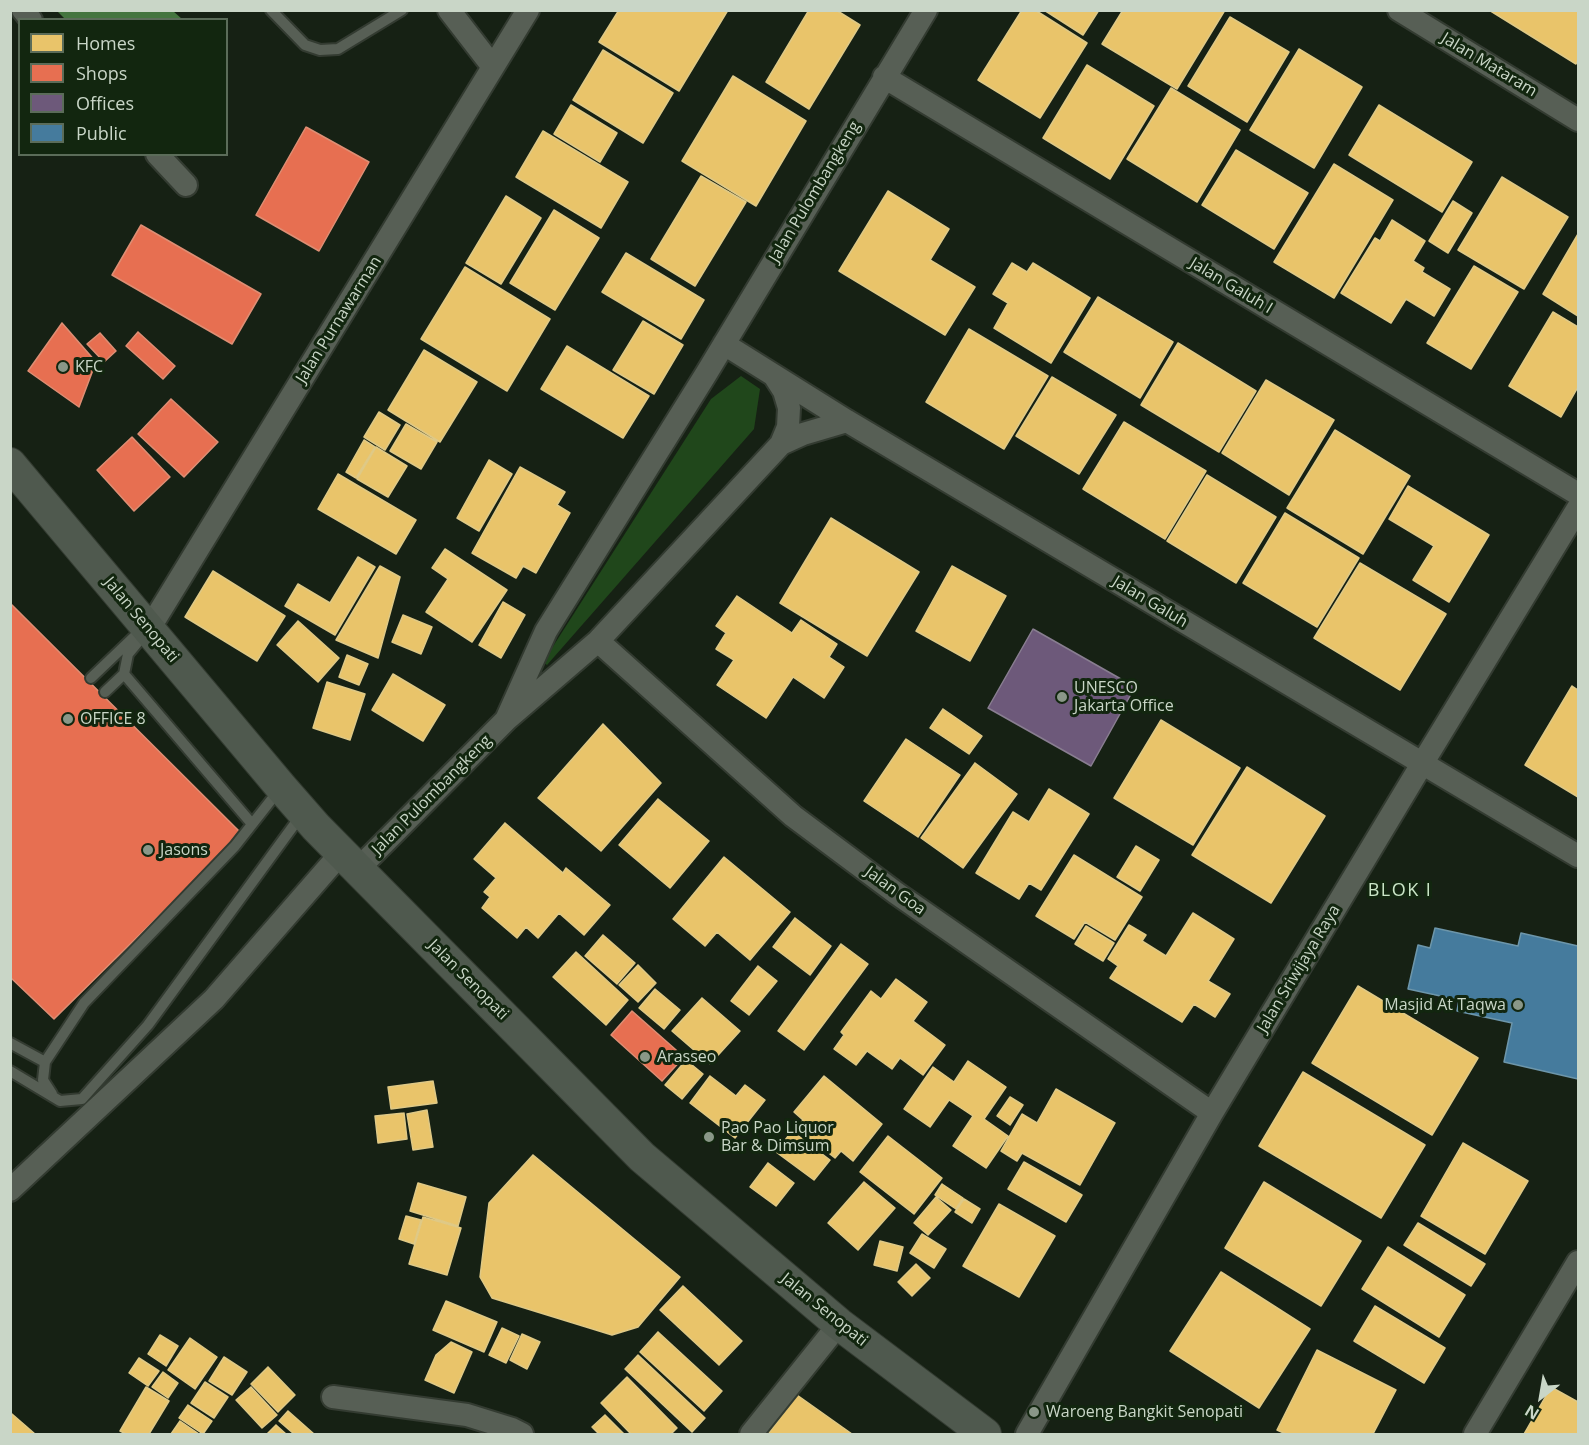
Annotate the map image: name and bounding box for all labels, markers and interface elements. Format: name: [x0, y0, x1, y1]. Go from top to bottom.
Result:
legend: [18, 18, 228, 156]
street label: Jalan Mataram: [1438, 29, 1540, 101]
text: Homes: [76, 31, 135, 55]
text: Shops: [76, 61, 127, 85]
text: Offices: [76, 91, 134, 115]
street label: Jalan Pulombangkeng: [765, 118, 865, 266]
text: Public: [76, 121, 127, 145]
street label: Jalan Purnawarman: [292, 253, 386, 387]
street label: Jalan Galuh I: [1186, 254, 1276, 318]
place label: KFC: [75, 357, 103, 377]
marker: KFC: [56, 360, 70, 374]
street label: Jalan Galuh: [1109, 572, 1191, 632]
street label: Jalan Senopati: [100, 573, 182, 667]
place label: UNESCO Jakarta Office: [1074, 678, 1174, 716]
marker: UNESCO Jakarta Office: [1055, 690, 1069, 704]
place label: OFFICE 8: [80, 709, 146, 729]
marker: OFFICE 8: [61, 712, 75, 726]
street label: Jalan Pulombangkeng: [368, 731, 496, 859]
place label: Jasons: [160, 840, 208, 860]
marker: Jasons: [141, 843, 155, 857]
street label: Jalan Goa: [861, 863, 929, 919]
district label: BLOK I: [1368, 880, 1432, 902]
street label: Jalan Sriwijaya Raya: [1253, 902, 1345, 1036]
street label: Jalan Senopati: [424, 936, 512, 1024]
place label: Masjid At Taqwa: [1384, 995, 1506, 1015]
marker: Masjid At Taqwa: [1511, 998, 1525, 1012]
place label: Arasseo: [657, 1047, 716, 1067]
marker: Arasseo: [638, 1050, 652, 1064]
place label: Pao Pao Liquor Bar & Dimsum: [721, 1118, 834, 1156]
marker: Pao Pao Liquor Bar & Dimsum: [702, 1130, 716, 1144]
street label: Jalan Senopati: [777, 1269, 871, 1351]
north arrow: [1511, 1367, 1571, 1427]
text: N: [1520, 1400, 1543, 1425]
place label: Waroeng Bangkit Senopati: [1046, 1402, 1243, 1422]
marker: Waroeng Bangkit Senopati: [1027, 1405, 1041, 1419]

